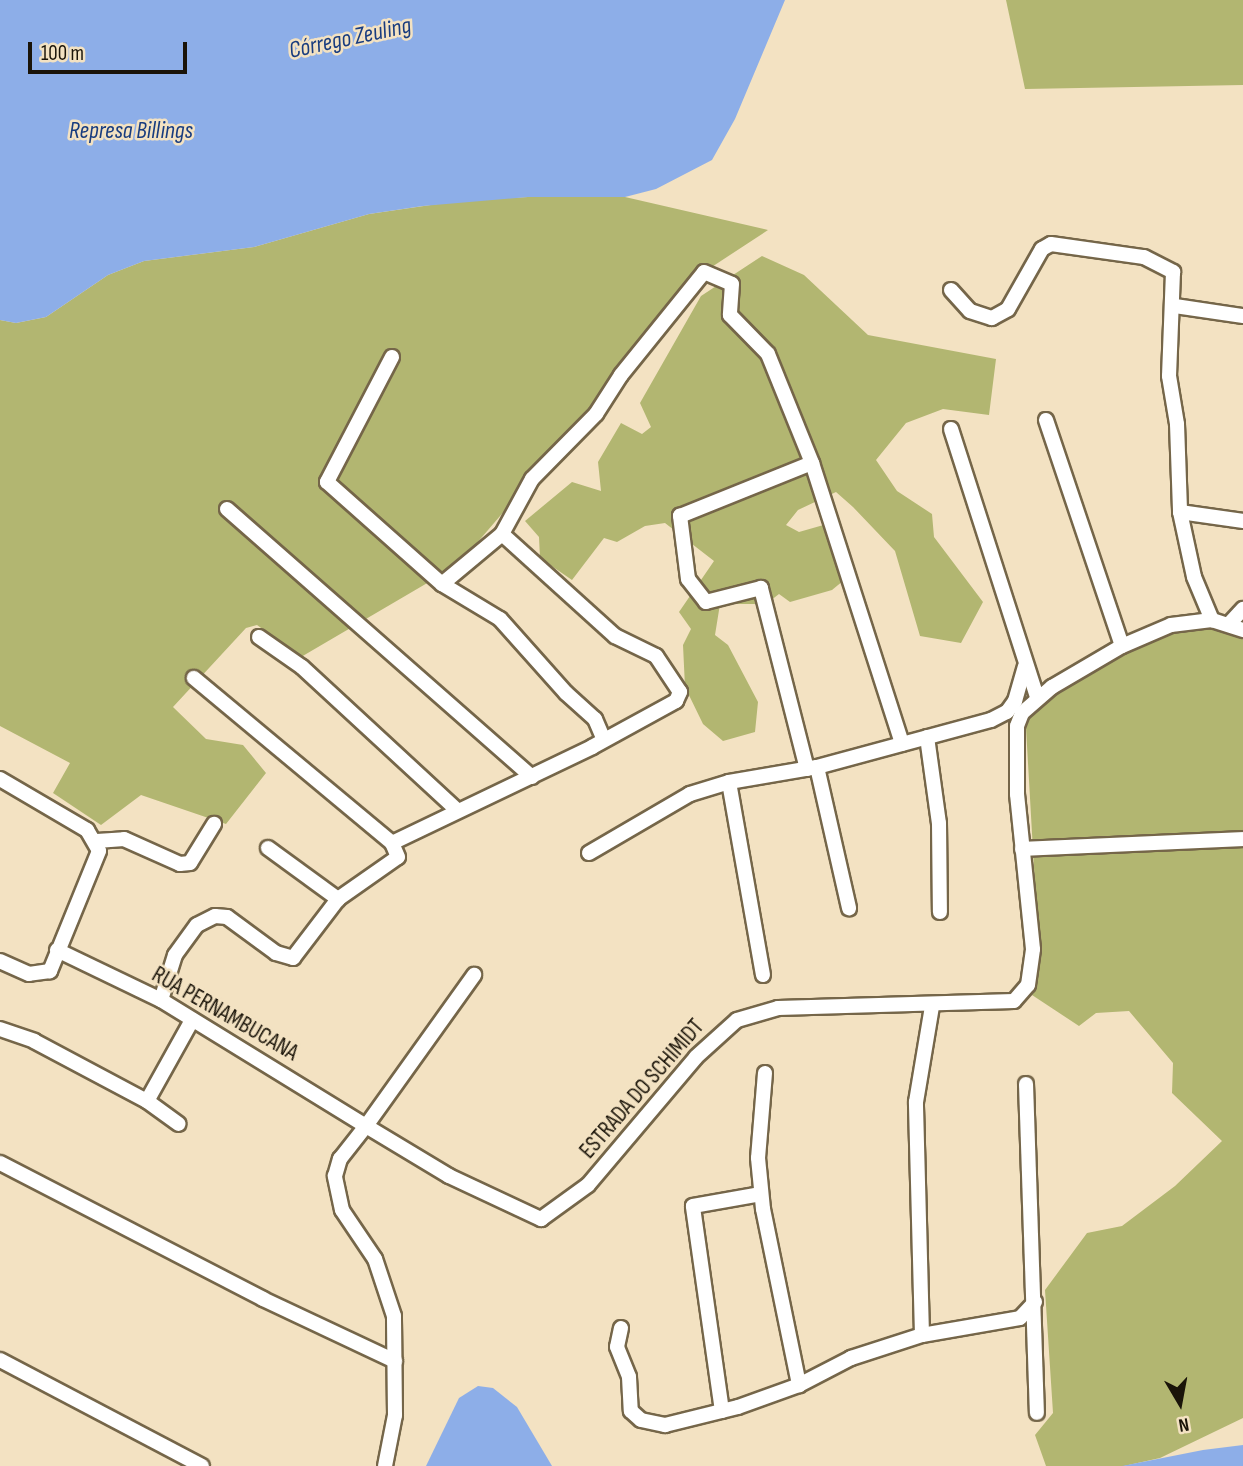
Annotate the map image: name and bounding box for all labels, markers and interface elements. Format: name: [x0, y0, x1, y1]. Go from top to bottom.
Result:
water label: Córrego Zeuling: [286, 11, 414, 65]
scale bar: [32, 28, 191, 72]
text: 100 m: [41, 41, 84, 66]
water label: Represa Billings: [69, 117, 193, 145]
street label: RUA PERNAMBUCANA: [147, 961, 303, 1067]
street label: ESTRADA DO SCHIMIDT: [574, 1014, 710, 1164]
north arrow: [1145, 1368, 1215, 1438]
text: N: [1177, 1412, 1191, 1436]

